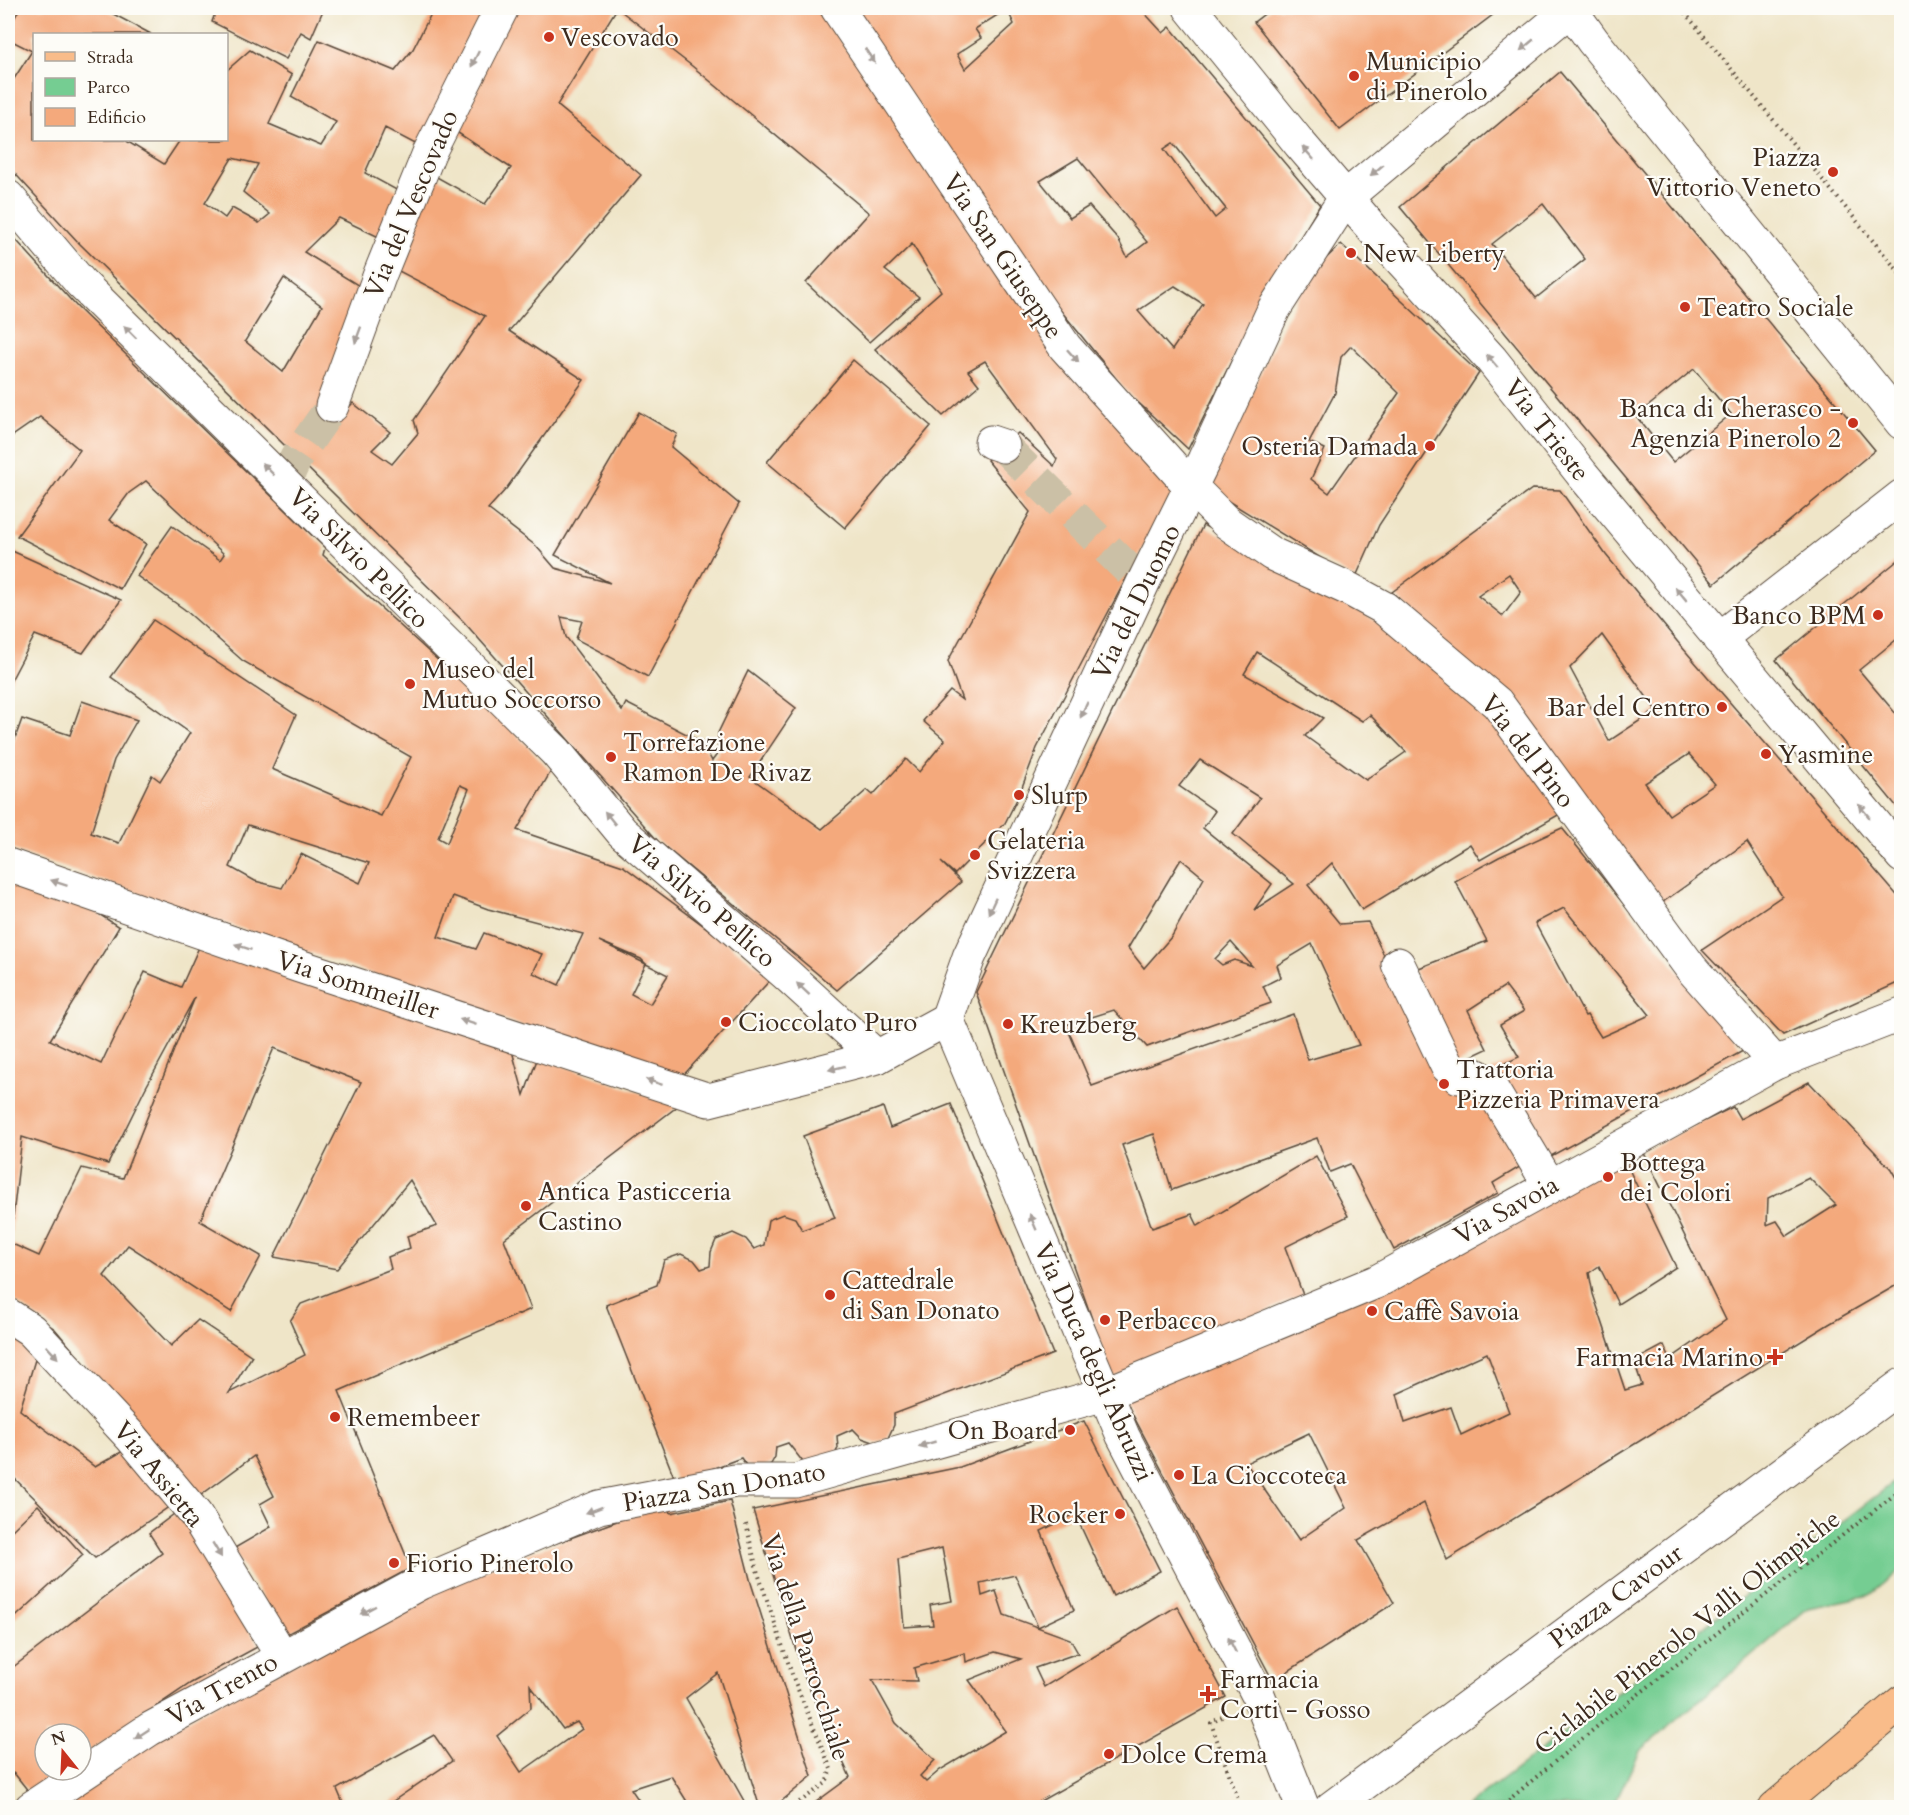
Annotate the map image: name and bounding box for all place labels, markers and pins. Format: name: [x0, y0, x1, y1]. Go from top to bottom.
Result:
place label: Vescovado: [561, 20, 679, 55]
marker: Vescovado: [542, 30, 556, 44]
place label: Municipio di Pinerolo: [1366, 44, 1488, 109]
marker: Municipio di Pinerolo: [1347, 69, 1361, 83]
place label: Piazza Vittorio Veneto: [1647, 140, 1821, 205]
marker: Piazza Vittorio Veneto: [1826, 165, 1840, 179]
place label: New Liberty: [1363, 236, 1505, 271]
marker: New Liberty: [1344, 246, 1358, 260]
place label: Teatro Sociale: [1697, 290, 1854, 325]
marker: Teatro Sociale: [1678, 300, 1692, 314]
place label: Banca di Cherasco - Agenzia Pinerolo 2: [1619, 391, 1841, 456]
marker: Banca di Cherasco - Agenzia Pinerolo 2: [1846, 416, 1860, 430]
place label: Osteria Damada: [1241, 429, 1418, 464]
marker: Osteria Damada: [1423, 439, 1437, 453]
place label: Banco BPM: [1732, 598, 1866, 633]
marker: Banco BPM: [1871, 608, 1885, 622]
place label: Museo del Mutuo Soccorso: [422, 652, 601, 717]
marker: Museo del Mutuo Soccorso: [403, 677, 417, 691]
place label: Bar del Centro: [1547, 690, 1710, 725]
marker: Bar del Centro: [1715, 700, 1729, 714]
place label: Torrefazione Ramon De Rivaz: [623, 725, 812, 790]
place label: Yasmine: [1778, 737, 1873, 772]
marker: Yasmine: [1759, 747, 1773, 761]
marker: Torrefazione Ramon De Rivaz: [604, 750, 618, 764]
place label: Slurp: [1031, 778, 1088, 813]
marker: Slurp: [1012, 788, 1026, 802]
place label: Gelateria Svizzera: [987, 823, 1085, 888]
marker: Gelateria Svizzera: [968, 848, 982, 862]
place label: Cioccolato Puro: [738, 1005, 917, 1040]
place label: Kreuzberg: [1020, 1007, 1137, 1042]
marker: Cioccolato Puro: [719, 1015, 733, 1029]
marker: Kreuzberg: [1001, 1017, 1015, 1031]
place label: Trattoria Pizzeria Primavera: [1456, 1052, 1660, 1117]
marker: Trattoria Pizzeria Primavera: [1437, 1077, 1451, 1091]
place label: Bottega dei Colori: [1620, 1145, 1731, 1210]
marker: Bottega dei Colori: [1601, 1170, 1615, 1184]
place label: Antica Pasticceria Castino: [538, 1174, 731, 1239]
marker: Antica Pasticceria Castino: [519, 1199, 533, 1213]
place label: Cattedrale di San Donato: [842, 1263, 1000, 1328]
marker: Cattedrale di San Donato: [823, 1288, 837, 1302]
place label: Caffè Savoia: [1384, 1294, 1520, 1329]
place label: Perbacco: [1117, 1303, 1217, 1338]
marker: Caffè Savoia: [1365, 1304, 1379, 1318]
marker: Perbacco: [1098, 1313, 1112, 1327]
place label: Farmacia Marino: [1576, 1340, 1763, 1375]
marker: Farmacia Marino: [1768, 1350, 1782, 1364]
place label: Remembeer: [347, 1400, 480, 1435]
marker: Remembeer: [328, 1410, 342, 1424]
place label: On Board: [947, 1413, 1058, 1448]
marker: On Board: [1063, 1423, 1077, 1437]
place label: La Cioccoteca: [1191, 1458, 1347, 1493]
marker: La Cioccoteca: [1172, 1468, 1186, 1482]
place label: Rocker: [1029, 1497, 1109, 1532]
marker: Rocker: [1113, 1507, 1127, 1521]
place label: Fiorio Pinerolo: [406, 1546, 574, 1581]
marker: Fiorio Pinerolo: [387, 1556, 401, 1570]
place label: Farmacia Corti - Gosso: [1220, 1662, 1371, 1727]
marker: Farmacia Corti - Gosso: [1201, 1687, 1215, 1701]
place label: Dolce Crema: [1121, 1737, 1268, 1772]
marker: Dolce Crema: [1102, 1747, 1116, 1761]

